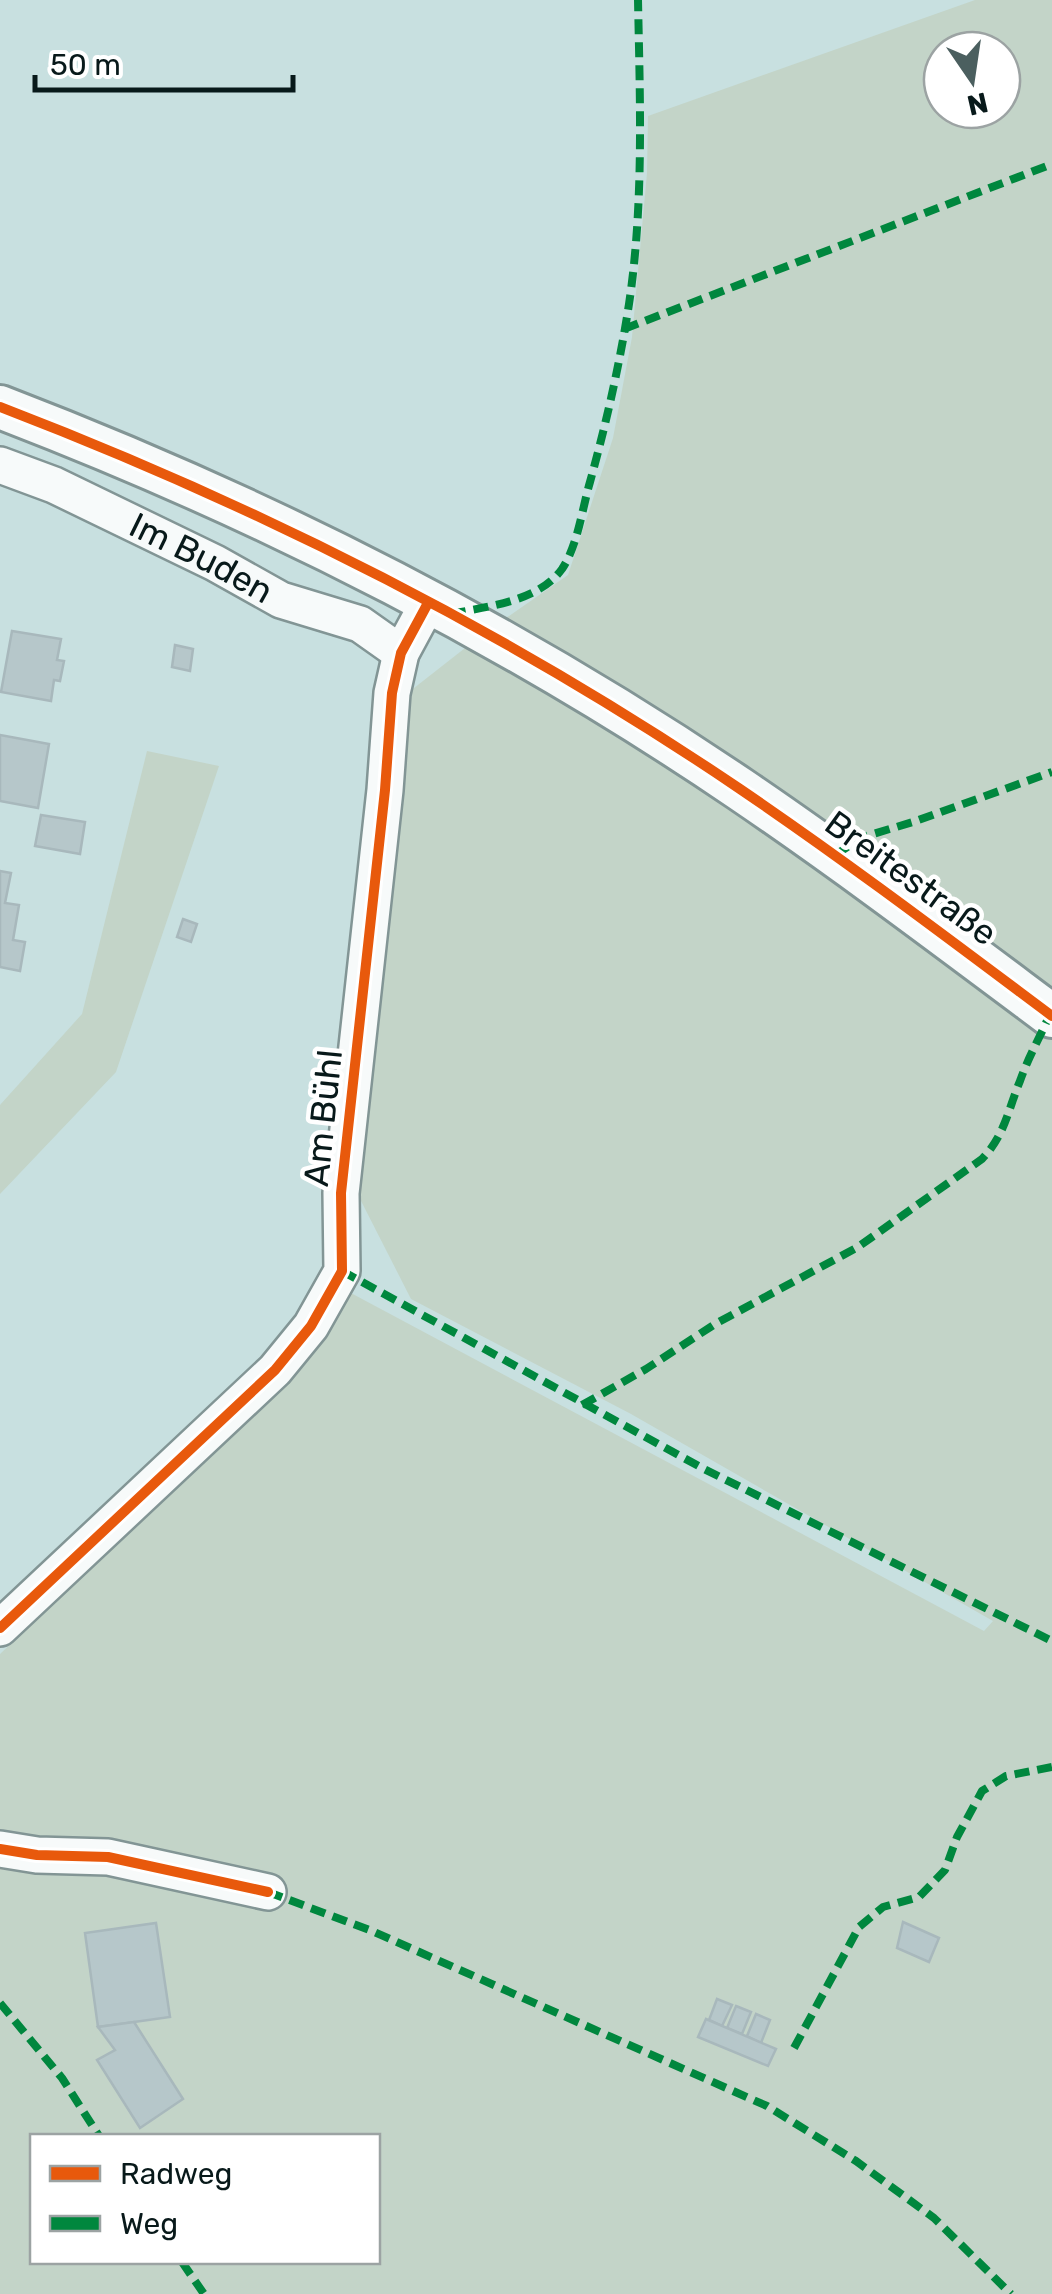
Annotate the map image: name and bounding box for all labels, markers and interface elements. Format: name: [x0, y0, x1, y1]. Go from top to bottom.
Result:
scale bar: [35, 30, 292, 92]
north arrow: [922, 30, 1022, 130]
text: 50 m: [50, 47, 121, 83]
text: N: [964, 86, 991, 122]
street label: Im Buden: [123, 504, 280, 612]
street label: Breitestraße: [817, 802, 1005, 954]
street label: Am Bühl: [295, 1047, 351, 1189]
legend: [30, 2134, 380, 2264]
text: Radweg: [120, 2156, 232, 2192]
text: Weg: [120, 2206, 178, 2242]

